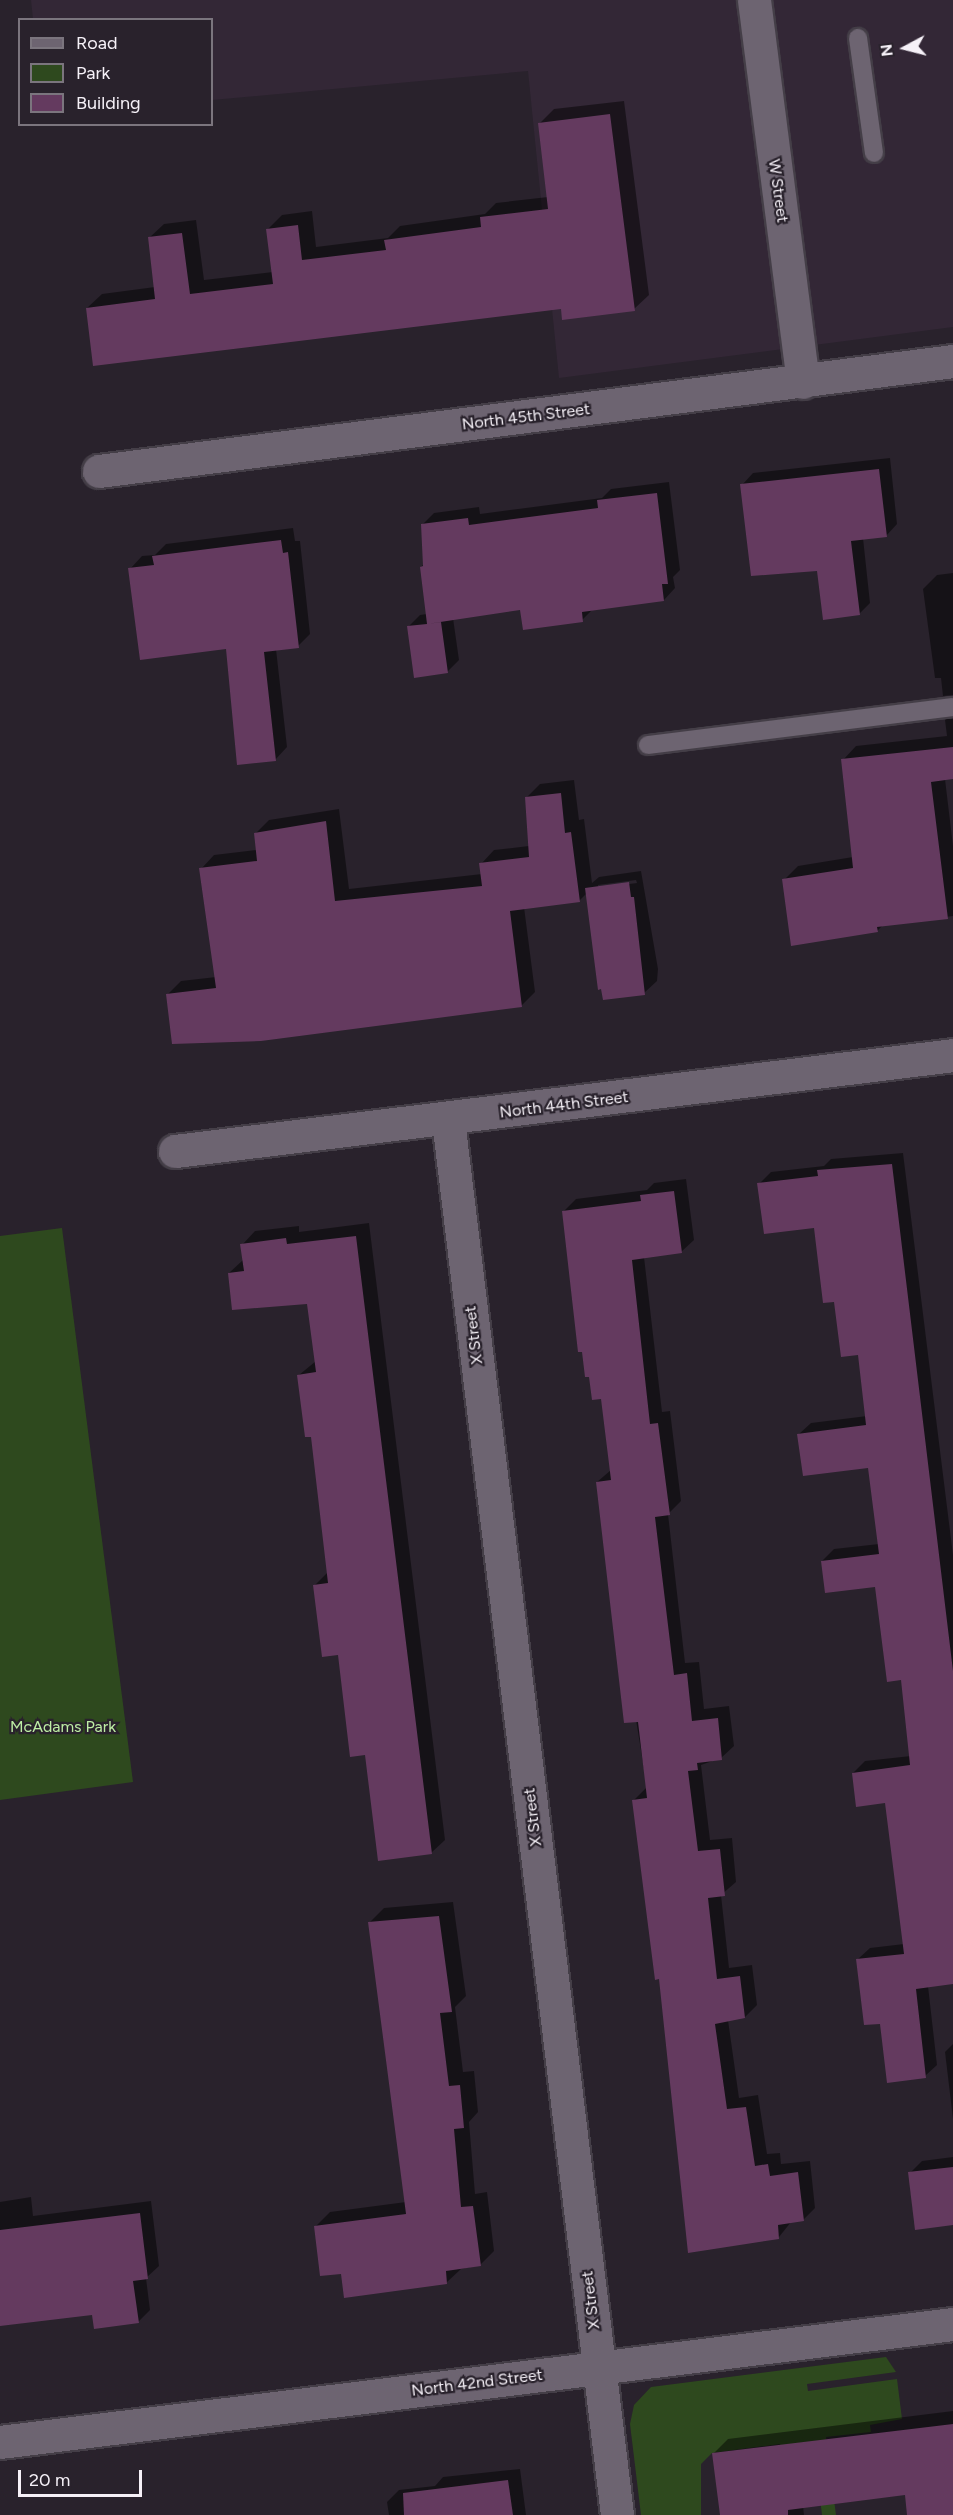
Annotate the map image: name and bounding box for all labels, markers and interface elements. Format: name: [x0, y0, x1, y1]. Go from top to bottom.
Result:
legend: [18, 18, 213, 126]
north arrow: [875, 18, 935, 78]
text: Road: [76, 32, 117, 54]
text: N: [876, 43, 897, 58]
text: Park: [76, 62, 110, 84]
text: Building: [76, 92, 141, 114]
street label: W Street: [764, 158, 792, 224]
street label: North 45th Street: [461, 400, 591, 434]
street label: North 44th Street: [499, 1088, 629, 1122]
street label: X Street: [461, 1305, 487, 1365]
park label: McAdams Park: [10, 1717, 116, 1737]
street label: X Street: [520, 1787, 546, 1847]
street label: X Street: [578, 2270, 604, 2330]
street label: North 42nd Street: [410, 2365, 544, 2401]
scale bar: [21, 2458, 146, 2496]
text: 20 m: [29, 2469, 70, 2491]

